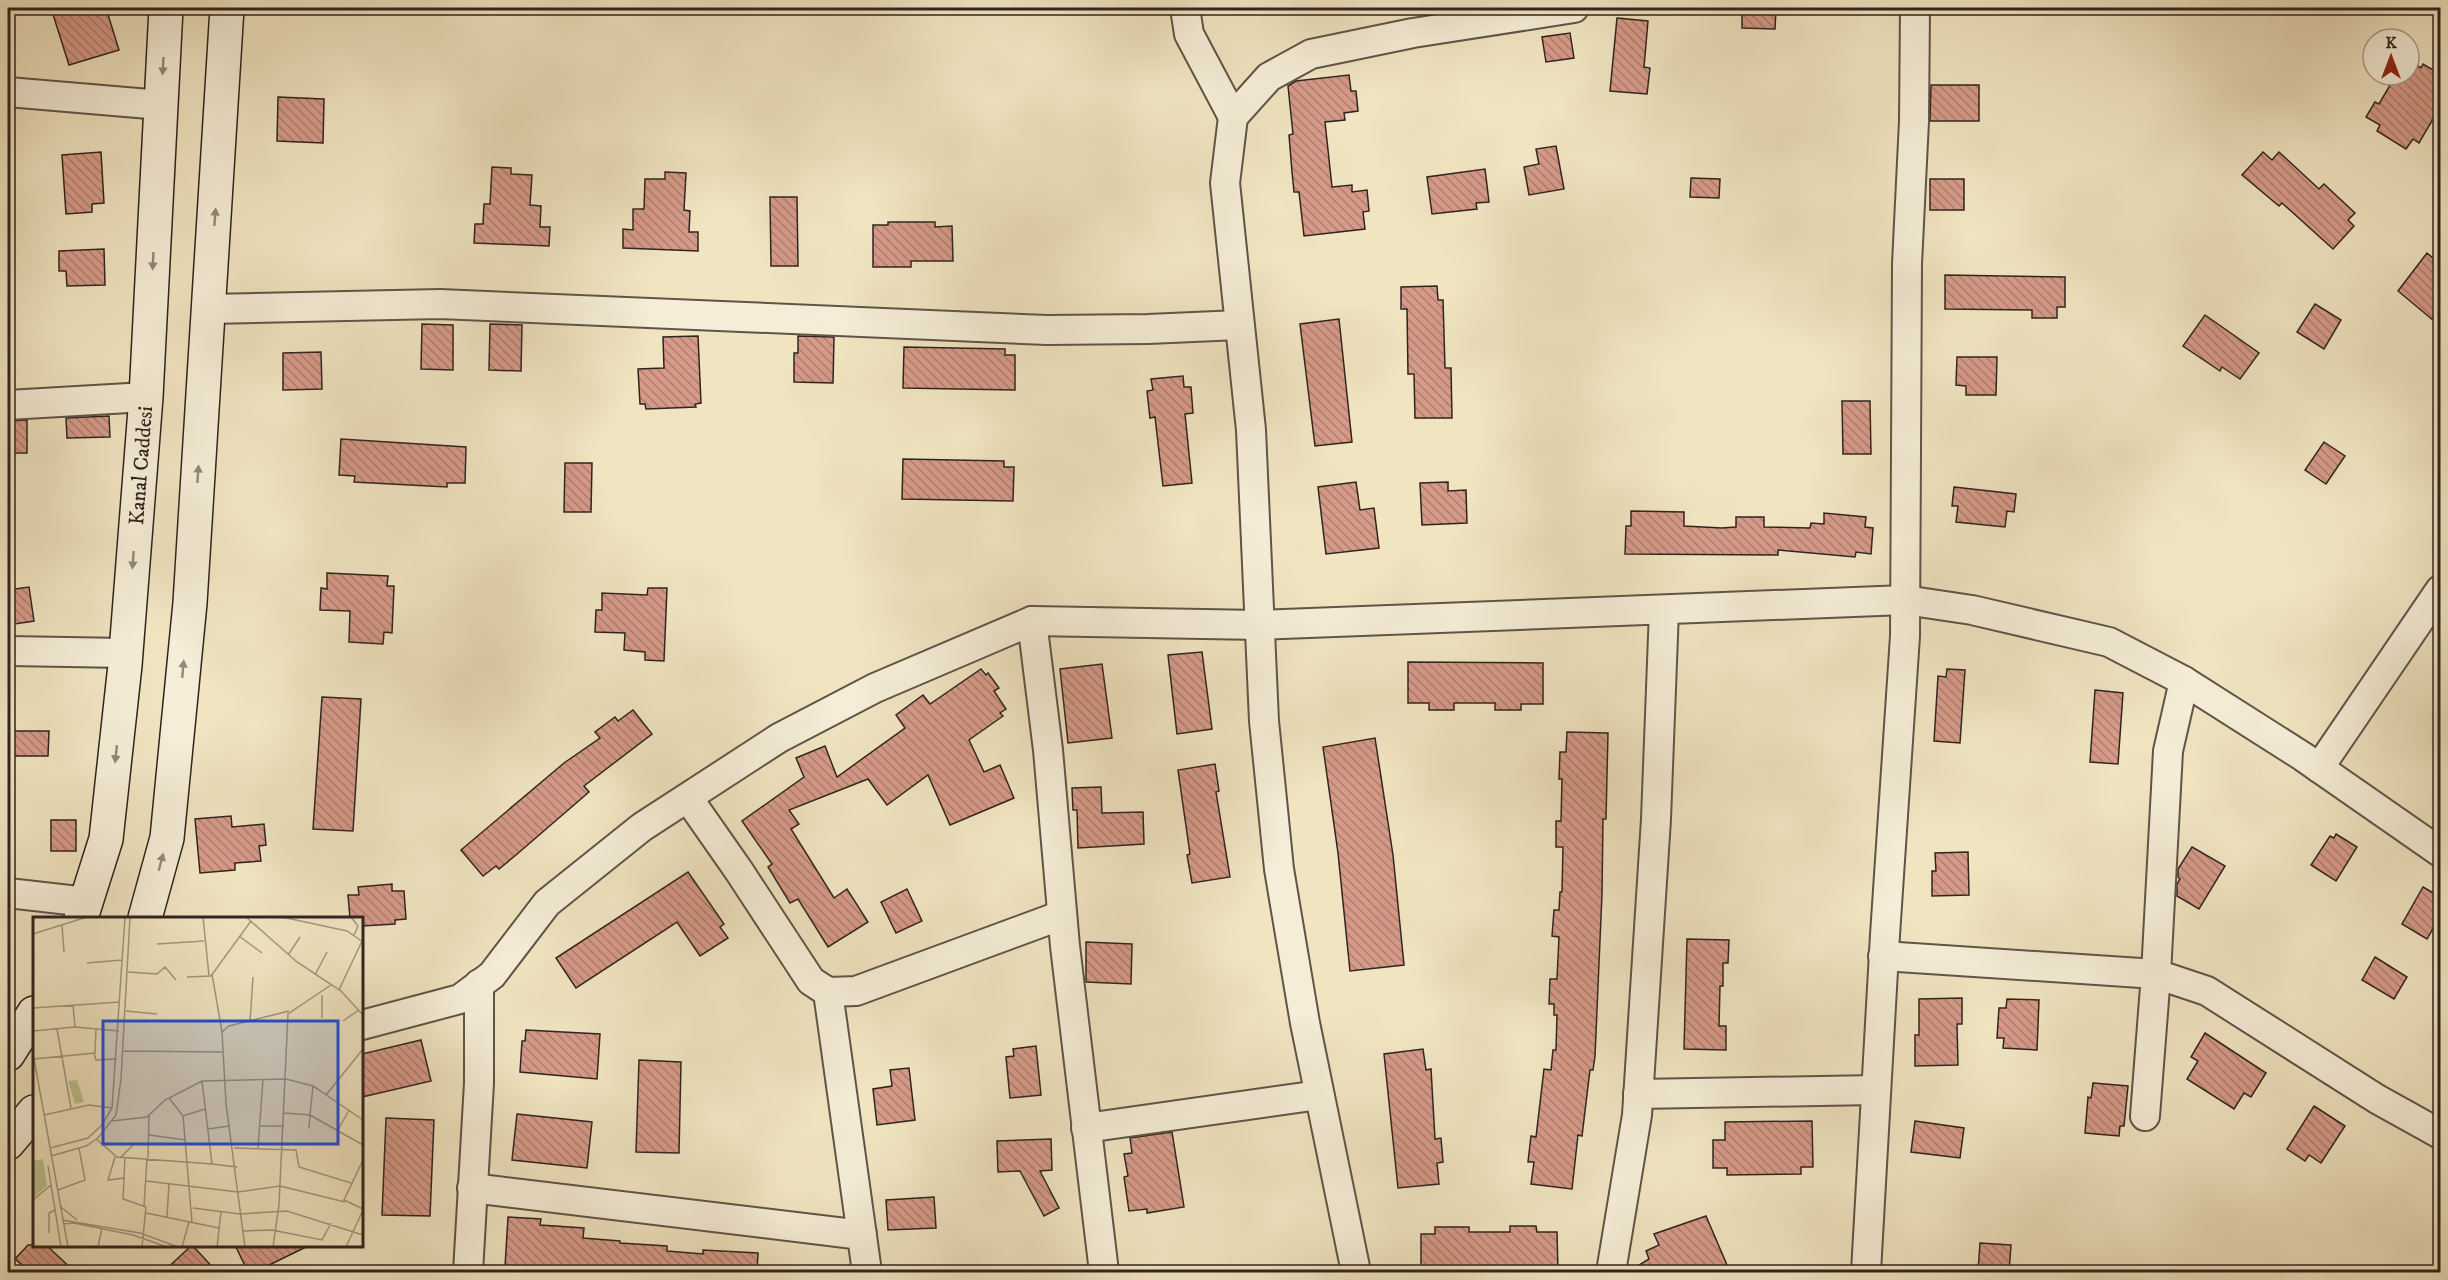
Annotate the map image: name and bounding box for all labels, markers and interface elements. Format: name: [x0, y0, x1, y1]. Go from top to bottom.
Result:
north arrow: [2361, 27, 2421, 87]
text: K: [2385, 33, 2397, 53]
one-way arrow: [159, 56, 168, 75]
one-way arrow: [210, 207, 219, 226]
one-way arrow: [148, 251, 158, 270]
street label: Kanal Caddesi: [124, 405, 159, 526]
one-way arrow: [193, 465, 203, 484]
one-way arrow: [129, 551, 138, 570]
one-way arrow: [178, 659, 188, 678]
one-way arrow: [111, 745, 121, 764]
one-way arrow: [156, 853, 166, 871]
inset map: [33, 917, 363, 1247]

